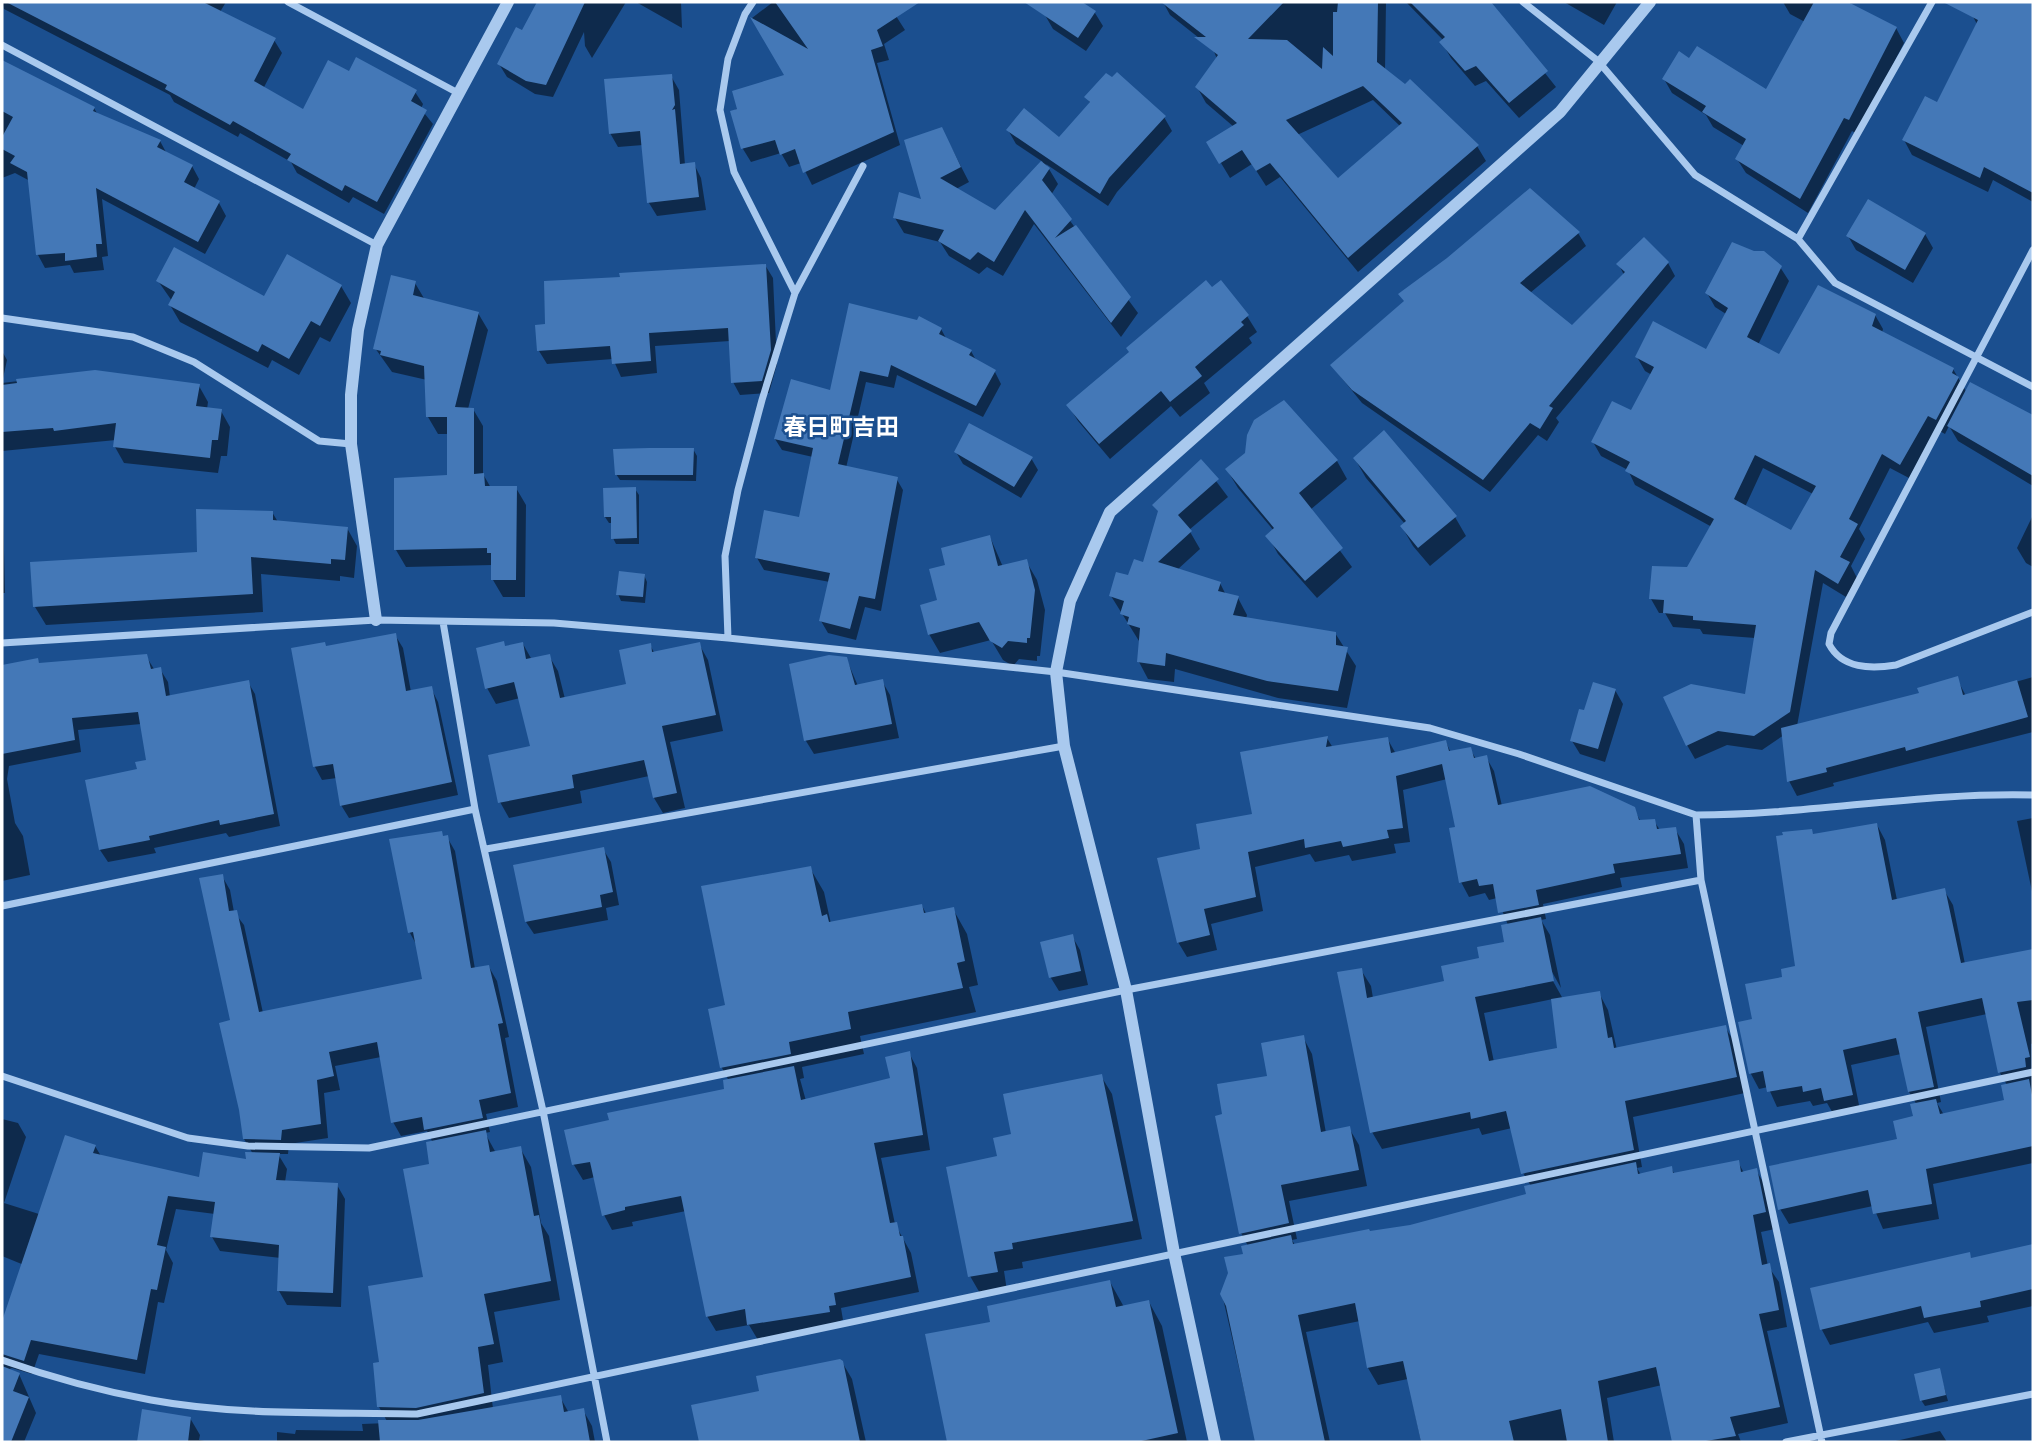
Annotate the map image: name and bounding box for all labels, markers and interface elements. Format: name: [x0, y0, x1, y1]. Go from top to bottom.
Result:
district label: 春日町吉田: [784, 413, 899, 441]

